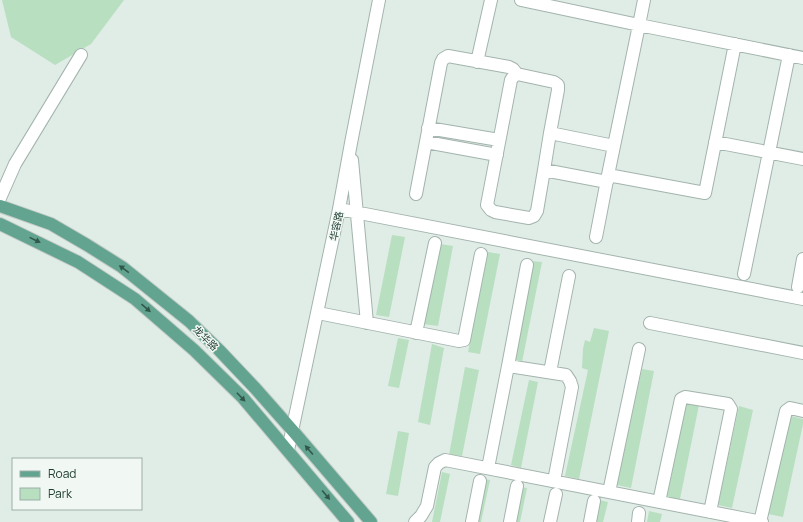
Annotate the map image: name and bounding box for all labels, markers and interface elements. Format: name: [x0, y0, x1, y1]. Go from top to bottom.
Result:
street label: 华容路: [326, 210, 346, 242]
one-way arrow: [30, 237, 41, 244]
one-way arrow: [118, 264, 129, 273]
one-way arrow: [140, 304, 151, 313]
street label: 龙华路: [190, 322, 222, 354]
one-way arrow: [236, 392, 246, 402]
one-way arrow: [305, 445, 314, 455]
legend: [12, 458, 142, 510]
text: Road: [48, 465, 76, 482]
text: Park: [48, 485, 73, 502]
one-way arrow: [321, 490, 330, 500]

